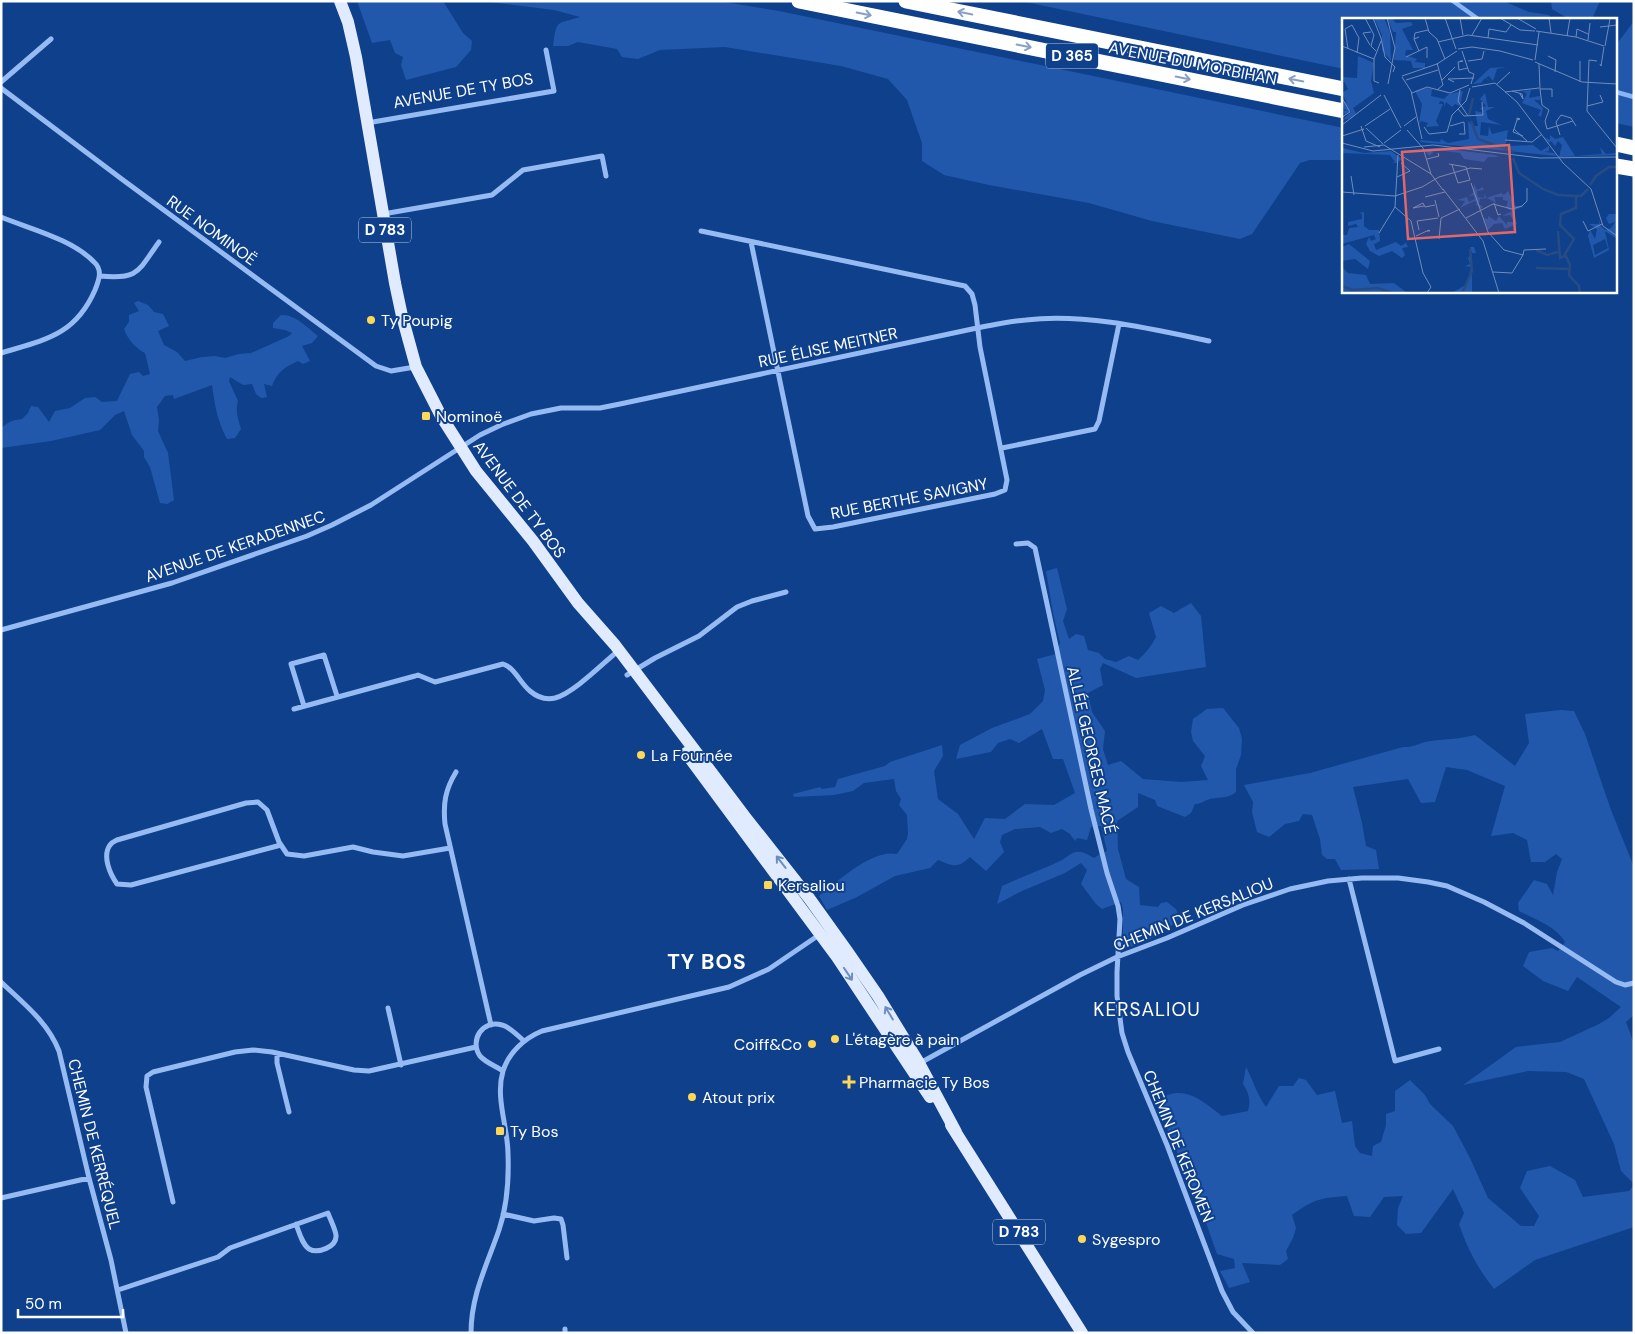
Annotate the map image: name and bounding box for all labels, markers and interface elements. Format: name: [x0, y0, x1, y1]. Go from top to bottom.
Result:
one-way arrow: [958, 8, 974, 17]
one-way arrow: [856, 10, 872, 20]
inset map: [1342, 18, 1618, 292]
street label: AVENUE DU MORBIHAN: [1107, 37, 1279, 90]
one-way arrow: [1015, 42, 1031, 52]
road number: D 365: [1046, 44, 1098, 68]
street label: AVENUE DE TY BOS: [391, 68, 535, 113]
one-way arrow: [1174, 74, 1190, 84]
one-way arrow: [1288, 74, 1304, 84]
street label: RUE NOMINOË: [162, 191, 261, 270]
road number: D 783: [359, 218, 411, 242]
place label: Ty Poupig: [381, 310, 453, 331]
marker: Ty Poupig: [365, 314, 377, 326]
street label: RUE ÉLISE MEITNER: [757, 322, 900, 373]
place label: Nominoë: [436, 406, 502, 427]
marker: Nominoë: [420, 410, 432, 422]
street label: AVENUE DE TY BOS: [469, 436, 571, 562]
street label: RUE BERTHE SAVIGNY: [829, 473, 990, 524]
street label: AVENUE DE KERADENNEC: [142, 506, 328, 587]
street label: ALLÉE GEORGES MACÉ: [1062, 664, 1121, 836]
place label: La Fournée: [651, 745, 733, 766]
marker: La Fournée: [635, 749, 647, 761]
one-way arrow: [775, 856, 786, 869]
street label: CHEMIN DE KERSALIOU: [1110, 873, 1276, 956]
place label: Kersaliou: [778, 875, 845, 896]
marker: Kersaliou: [762, 879, 774, 891]
district label: TY BOS: [667, 948, 747, 976]
one-way arrow: [843, 967, 854, 981]
district label: KERSALIOU: [1093, 997, 1201, 1022]
one-way arrow: [883, 1007, 893, 1021]
place label: L'étagère à pain: [845, 1029, 959, 1050]
marker: L'étagère à pain: [829, 1033, 841, 1045]
place label: Coiff&Co: [734, 1034, 802, 1055]
marker: Coiff&Co: [806, 1038, 818, 1050]
street label: CHEMIN DE KERRÉQUEL: [63, 1057, 126, 1232]
street label: CHEMIN DE KEROMEN: [1138, 1067, 1219, 1225]
place label: Pharmacie Ty Bos: [859, 1072, 990, 1093]
marker: Pharmacie Ty Bos: [843, 1076, 855, 1088]
place label: Atout prix: [702, 1087, 775, 1108]
marker: Atout prix: [686, 1091, 698, 1103]
place label: Ty Bos: [510, 1121, 559, 1142]
marker: Ty Bos: [494, 1125, 506, 1137]
road number: D 783: [993, 1220, 1045, 1244]
place label: Sygespro: [1092, 1229, 1161, 1250]
marker: Sygespro: [1076, 1233, 1088, 1245]
scale bar: [18, 1286, 122, 1318]
text: 50 m: [25, 1294, 62, 1314]

